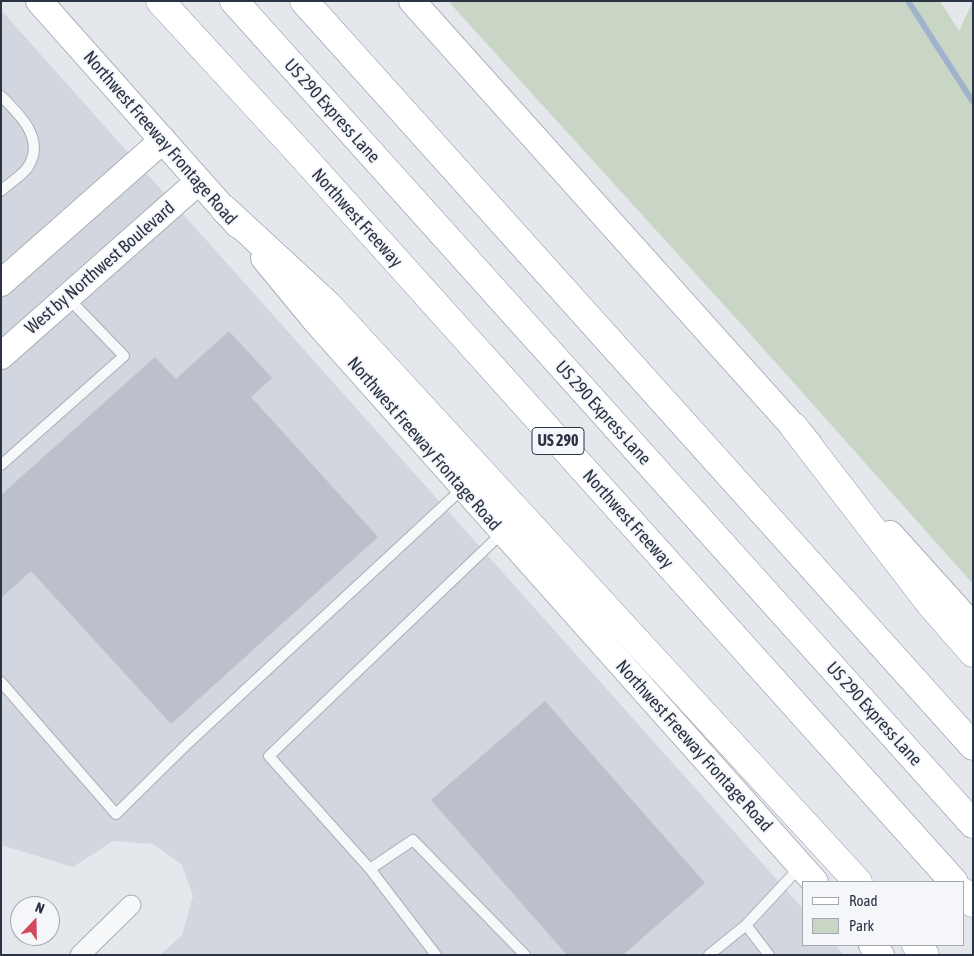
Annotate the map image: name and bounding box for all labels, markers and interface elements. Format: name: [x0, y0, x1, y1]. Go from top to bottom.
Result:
street label: Northwest Freeway Frontage Road: [79, 47, 241, 229]
street label: US 290 Express Lane: [280, 54, 384, 168]
street label: Northwest Freeway: [307, 164, 407, 272]
street label: West by Northwest Boulevard: [21, 197, 179, 339]
street label: Northwest Freeway Frontage Road: [343, 353, 505, 535]
street label: US 290 Express Lane: [551, 356, 655, 470]
road number: US 290: [532, 428, 584, 454]
street label: Northwest Freeway: [578, 465, 678, 573]
street label: Northwest Freeway Frontage Road: [611, 656, 777, 836]
street label: US 290 Express Lane: [822, 657, 926, 771]
legend: [802, 881, 964, 946]
text: Road: [849, 892, 878, 909]
north arrow: [10, 896, 60, 946]
text: N: [33, 899, 47, 917]
text: Park: [849, 917, 874, 934]

